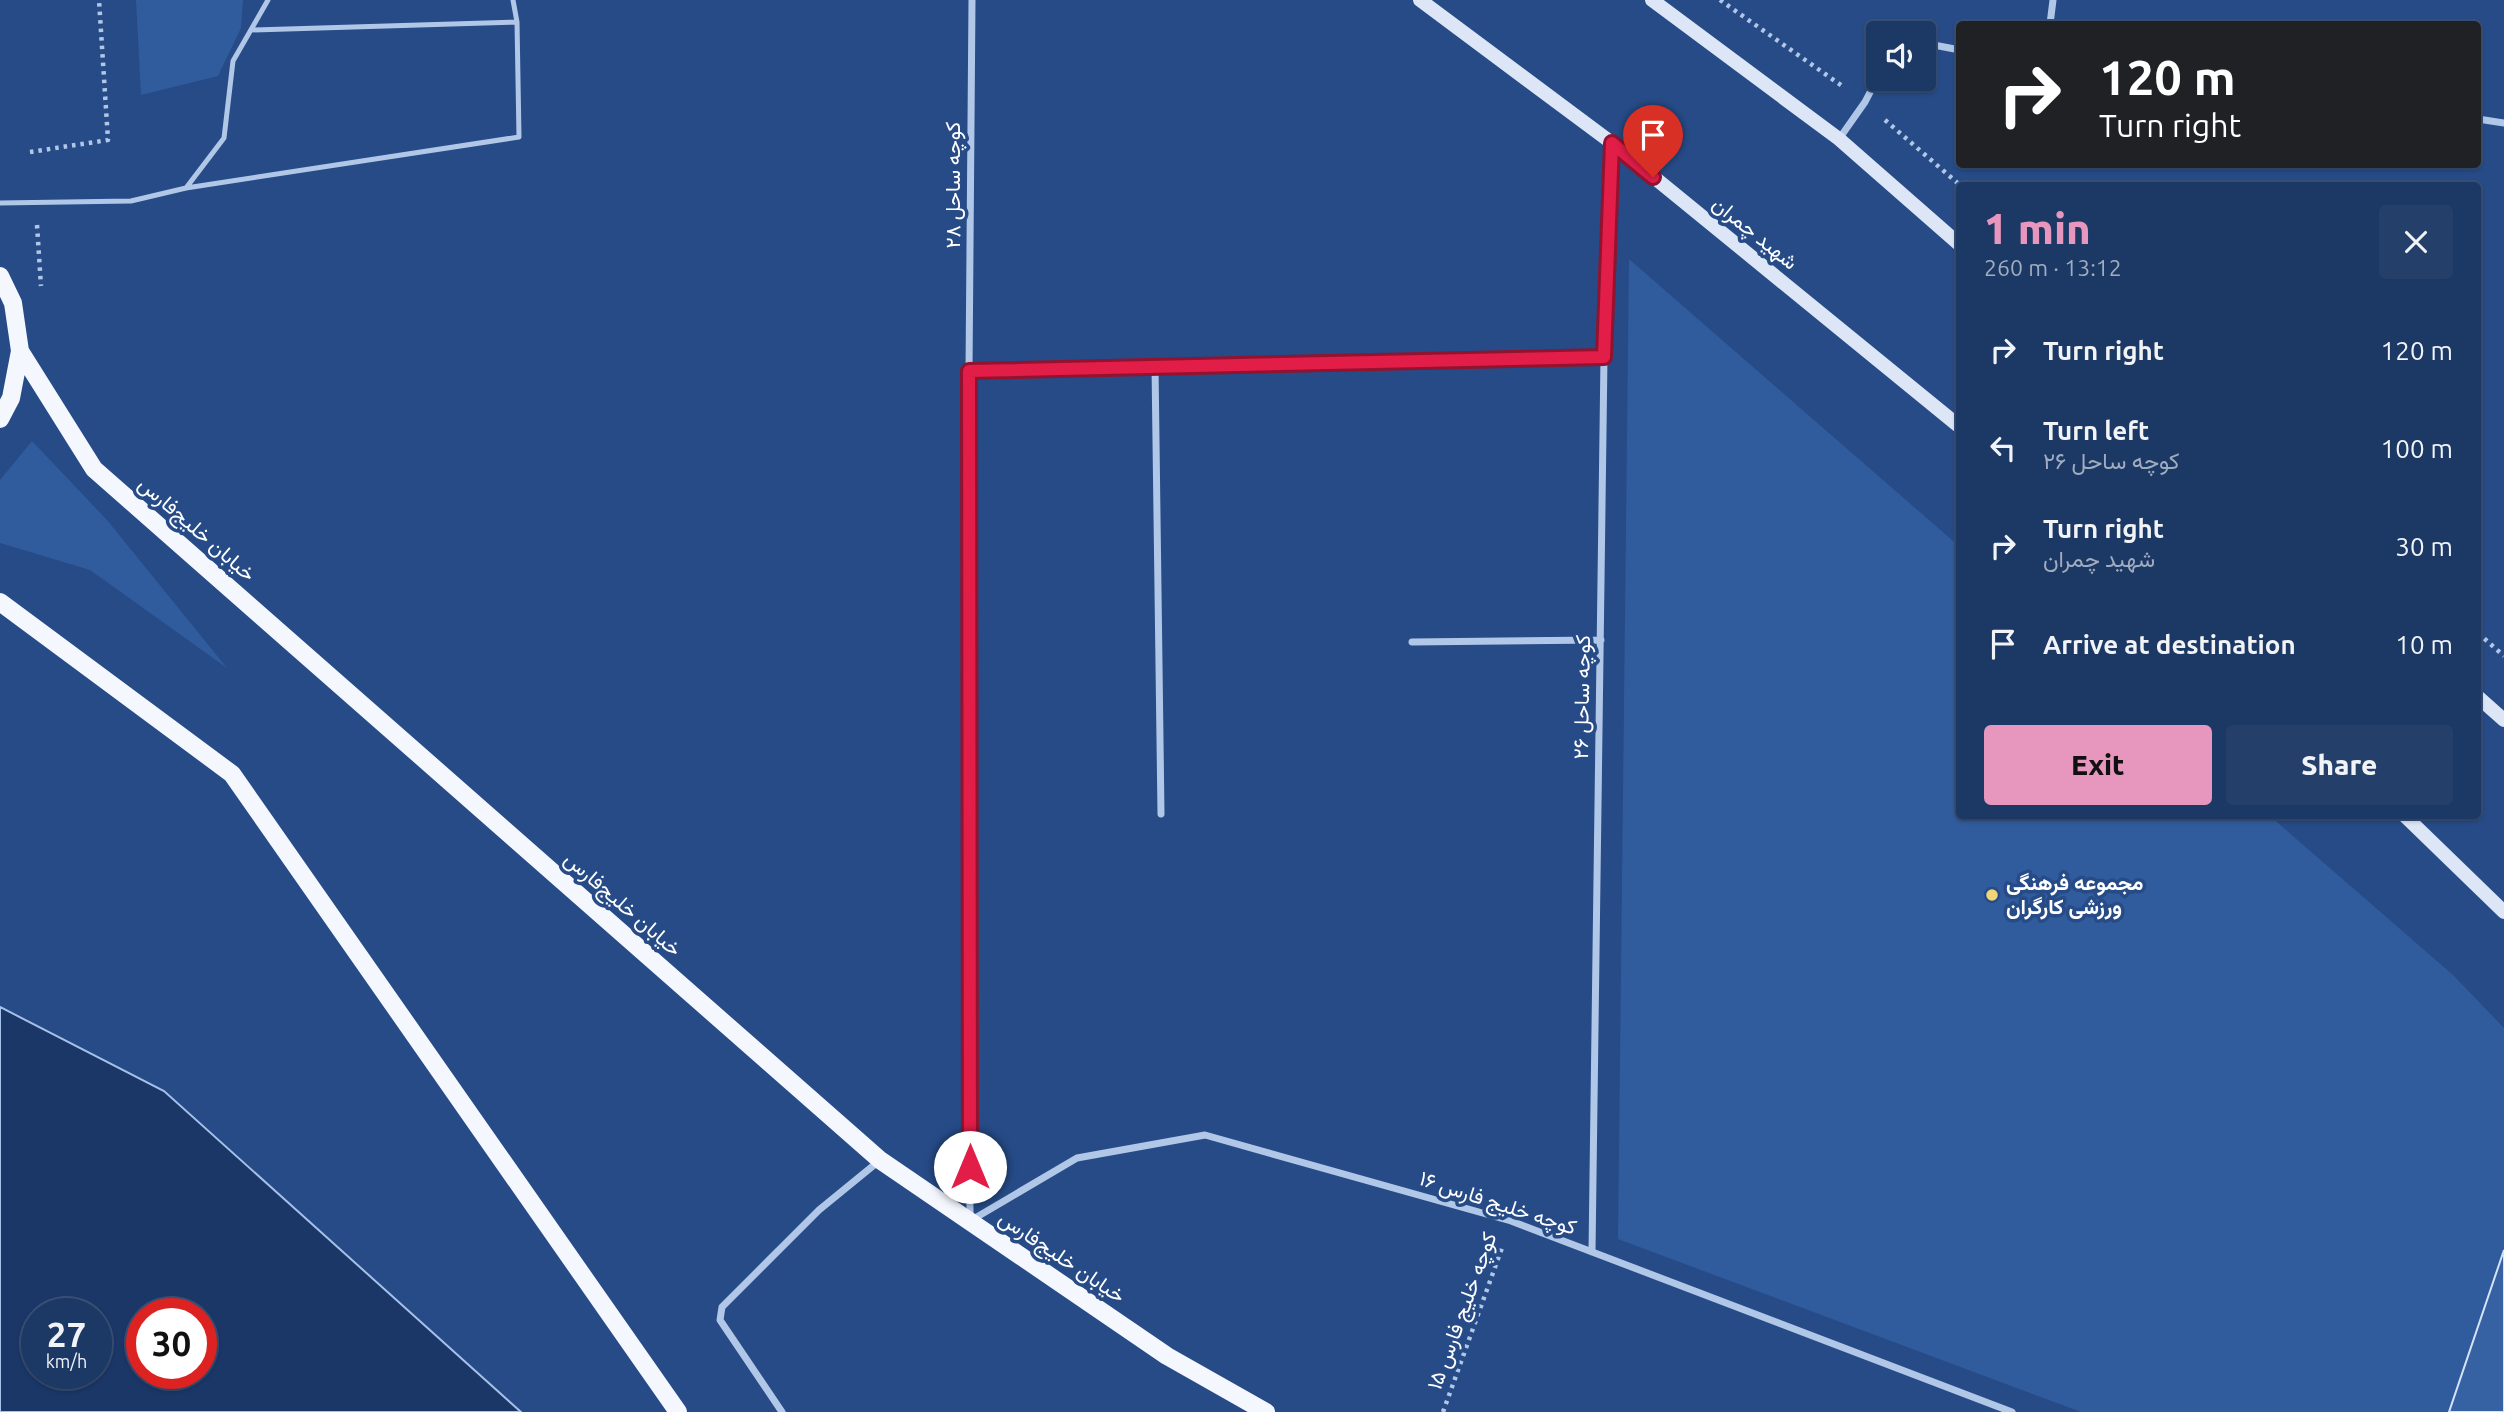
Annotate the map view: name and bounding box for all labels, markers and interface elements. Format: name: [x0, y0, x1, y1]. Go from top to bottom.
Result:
map controls: [1866, 21, 1936, 91]
button: sound: [1866, 21, 1936, 91]
icon: right: [1984, 49, 2075, 140]
text: 120 m: [2099, 49, 2236, 104]
pin: [1623, 105, 1683, 177]
text: Turn right: [2099, 107, 2241, 143]
icon: arrive: [1634, 116, 1672, 154]
street label: کوچه ساحل ۲۸: [940, 122, 967, 248]
street label: شهید چمران: [1706, 191, 1803, 276]
text: 1 min: [1984, 205, 2091, 252]
button: close: [2379, 205, 2453, 279]
text: 260 m · 13:12: [1984, 255, 2122, 280]
icon: right: [1984, 331, 2022, 369]
text: Turn right: [2043, 336, 2164, 365]
text: 120 m: [2381, 336, 2453, 365]
text: Turn left: [2043, 416, 2149, 445]
icon: left: [1984, 429, 2022, 467]
text: 100 m: [2381, 434, 2453, 463]
text: کوچه ساحل ۲۶: [2043, 448, 2180, 473]
street label: خیابان خلیج‌فارس: [132, 471, 261, 588]
text: Turn right: [2043, 514, 2164, 543]
icon: right: [1984, 527, 2022, 565]
text: 30 m: [2395, 532, 2453, 561]
text: شهید چمران: [2043, 546, 2155, 571]
icon: arrive: [1984, 625, 2022, 663]
text: Arrive at destination: [2043, 630, 2296, 659]
text: 10 m: [2395, 630, 2453, 659]
street label: کوچه ساحل ۲۶: [1568, 634, 1597, 760]
button: Exit: [1984, 725, 2212, 805]
button: Share: [2226, 725, 2453, 805]
street label: خیابان خلیج‌فارس: [558, 846, 687, 963]
place label: مجموعه فرهنگی ورزشی کارگران: [2006, 870, 2143, 920]
marker: مجموعه فرهنگی ورزشی کارگران: [1984, 887, 2000, 903]
position arrow: [933, 1130, 1007, 1204]
street label: کوچه خلیج فارس ۱۶: [1416, 1165, 1580, 1242]
street label: خیابان خلیج‌فارس: [993, 1205, 1130, 1310]
street label: کوچه خلیج فارس ۱۵: [1421, 1229, 1504, 1394]
speed limit sign: 30: [126, 1298, 217, 1389]
text: 27: [47, 1314, 86, 1354]
text: km/h: [46, 1351, 87, 1371]

